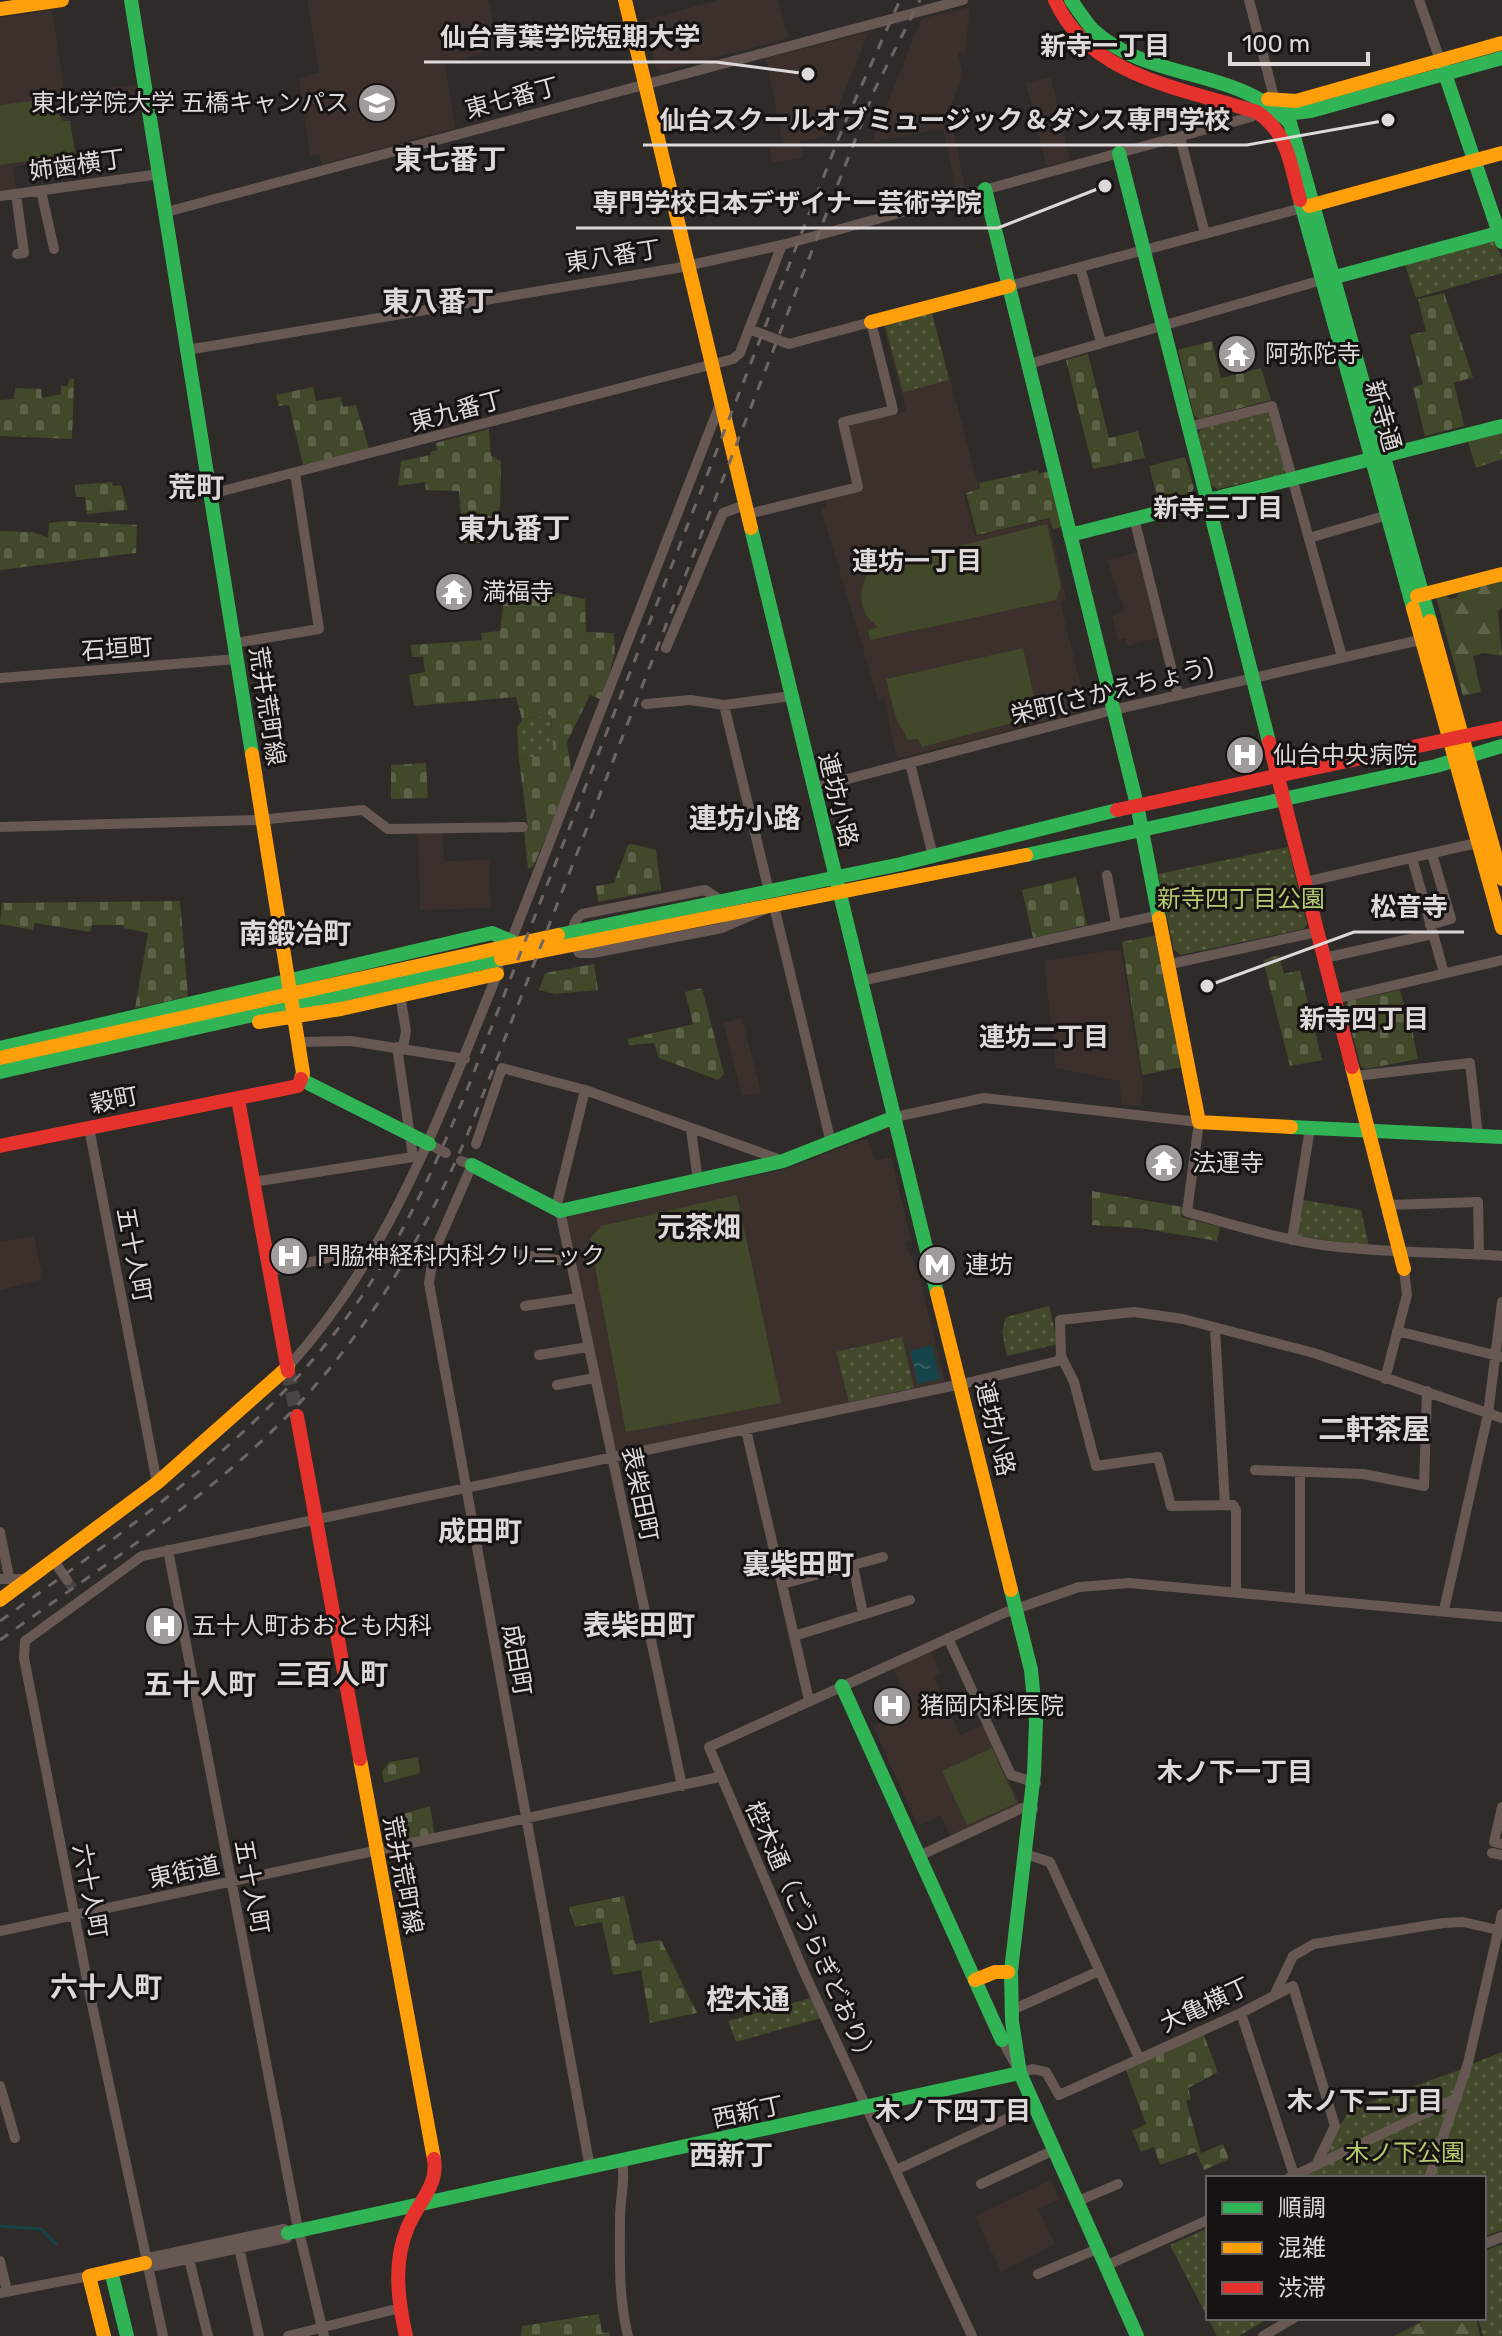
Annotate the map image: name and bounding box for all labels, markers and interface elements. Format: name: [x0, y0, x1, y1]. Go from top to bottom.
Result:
callout: 仙台青葉学院短期大学: [424, 12, 716, 62]
scale bar: [1230, 16, 1368, 66]
text: 仙台青葉学院短期大学: [440, 22, 700, 53]
text: 100 m: [1242, 30, 1310, 58]
district label: 新寺一丁目: [1040, 31, 1170, 62]
street label: 東七番丁: [462, 72, 562, 124]
school or university icon: 東北学院大学 五橋キャンパス: [356, 82, 398, 124]
place label: 東北学院大学 五橋キャンパス: [31, 89, 349, 117]
callout: 仙台スクールオブミュージック＆ダンス専門学校: [643, 95, 1247, 145]
text: 仙台スクールオブミュージック＆ダンス専門学校: [660, 105, 1230, 136]
district label: 東七番丁: [394, 143, 506, 176]
street label: 姉歯横丁: [28, 144, 126, 186]
callout: 専門学校日本デザイナー芸術学院: [576, 178, 998, 228]
text: 専門学校日本デザイナー芸術学院: [592, 188, 982, 219]
street label: 東八番丁: [563, 235, 663, 277]
district label: 東八番丁: [382, 285, 494, 318]
temple icon: 阿弥陀寺: [1216, 333, 1258, 375]
place label: 阿弥陀寺: [1265, 340, 1361, 368]
street label: 新寺通: [1360, 378, 1406, 454]
street label: 東九番丁: [407, 385, 507, 437]
district label: 荒町: [168, 471, 224, 504]
district label: 新寺三丁目: [1153, 493, 1283, 524]
district label: 東九番丁: [458, 512, 570, 545]
district label: 連坊一丁目: [852, 546, 982, 577]
temple icon: 満福寺: [433, 571, 475, 613]
place label: 満福寺: [482, 578, 554, 606]
street label: 石垣町: [80, 633, 154, 665]
street label: 荒井荒町線: [244, 645, 290, 767]
street label: 栄町(さかえちょう): [1008, 652, 1216, 730]
hospital icon: 仙台中央病院: [1224, 734, 1266, 776]
place label: 仙台中央病院: [1273, 741, 1417, 769]
street label: 連坊小路: [813, 750, 863, 850]
district label: 連坊小路: [689, 802, 801, 835]
callout: 松音寺: [1354, 882, 1464, 932]
park label: 新寺四丁目公園: [1157, 885, 1325, 913]
text: 松音寺: [1370, 892, 1448, 923]
district label: 南鍛冶町: [239, 917, 351, 950]
district label: 新寺四丁目: [1299, 1004, 1429, 1035]
district label: 連坊二丁目: [979, 1022, 1109, 1053]
street label: 穀町: [88, 1081, 140, 1119]
temple icon: 法運寺: [1143, 1142, 1185, 1184]
place label: 法運寺: [1192, 1149, 1264, 1177]
street label: 五十人町: [111, 1205, 157, 1305]
district label: 元茶畑: [657, 1211, 741, 1244]
hospital icon: 門脇神経科内科クリニック: [268, 1235, 310, 1277]
place label: 門脇神経科内科クリニック: [317, 1242, 605, 1270]
metro station icon: 連坊: [916, 1244, 958, 1286]
place label: 連坊: [965, 1251, 1013, 1279]
street label: 連坊小路: [970, 1379, 1020, 1479]
district label: 二軒茶屋: [1318, 1413, 1430, 1446]
street label: 表柴田町: [616, 1444, 664, 1544]
district label: 成田町: [438, 1515, 522, 1548]
district label: 裏柴田町: [742, 1548, 854, 1581]
hospital icon: 五十人町おおとも内科: [143, 1605, 185, 1647]
district label: 表柴田町: [583, 1609, 695, 1642]
place label: 五十人町おおとも内科: [192, 1612, 432, 1640]
street label: 成田町: [497, 1622, 537, 1698]
district label: 三百人町: [276, 1658, 388, 1691]
district label: 五十人町: [144, 1668, 256, 1701]
hospital icon: 猪岡内科医院: [871, 1685, 913, 1727]
place label: 猪岡内科医院: [920, 1692, 1064, 1720]
district label: 木ノ下一丁目: [1157, 1757, 1313, 1788]
street label: 椌木通（ごうらぎどおり）: [739, 1797, 883, 2071]
street label: 荒井荒町線: [378, 1813, 428, 1937]
street label: 五十人町: [229, 1837, 275, 1937]
street label: 六十人町: [67, 1841, 113, 1941]
street label: 東街道: [146, 1851, 222, 1893]
district label: 六十人町: [50, 1971, 162, 2004]
street label: 大亀横丁: [1156, 1972, 1254, 2038]
district label: 椌木通: [706, 1982, 790, 2016]
district label: 木ノ下二丁目: [1287, 2086, 1443, 2117]
street label: 西新丁: [710, 2091, 786, 2133]
district label: 木ノ下四丁目: [875, 2096, 1031, 2127]
district label: 西新丁: [689, 2139, 773, 2172]
park label: 木ノ下公園: [1345, 2139, 1465, 2167]
legend: [1206, 2176, 1486, 2320]
text: 順調: [1278, 2194, 1326, 2222]
text: 混雑: [1278, 2234, 1326, 2262]
text: 渋滞: [1278, 2274, 1326, 2302]

